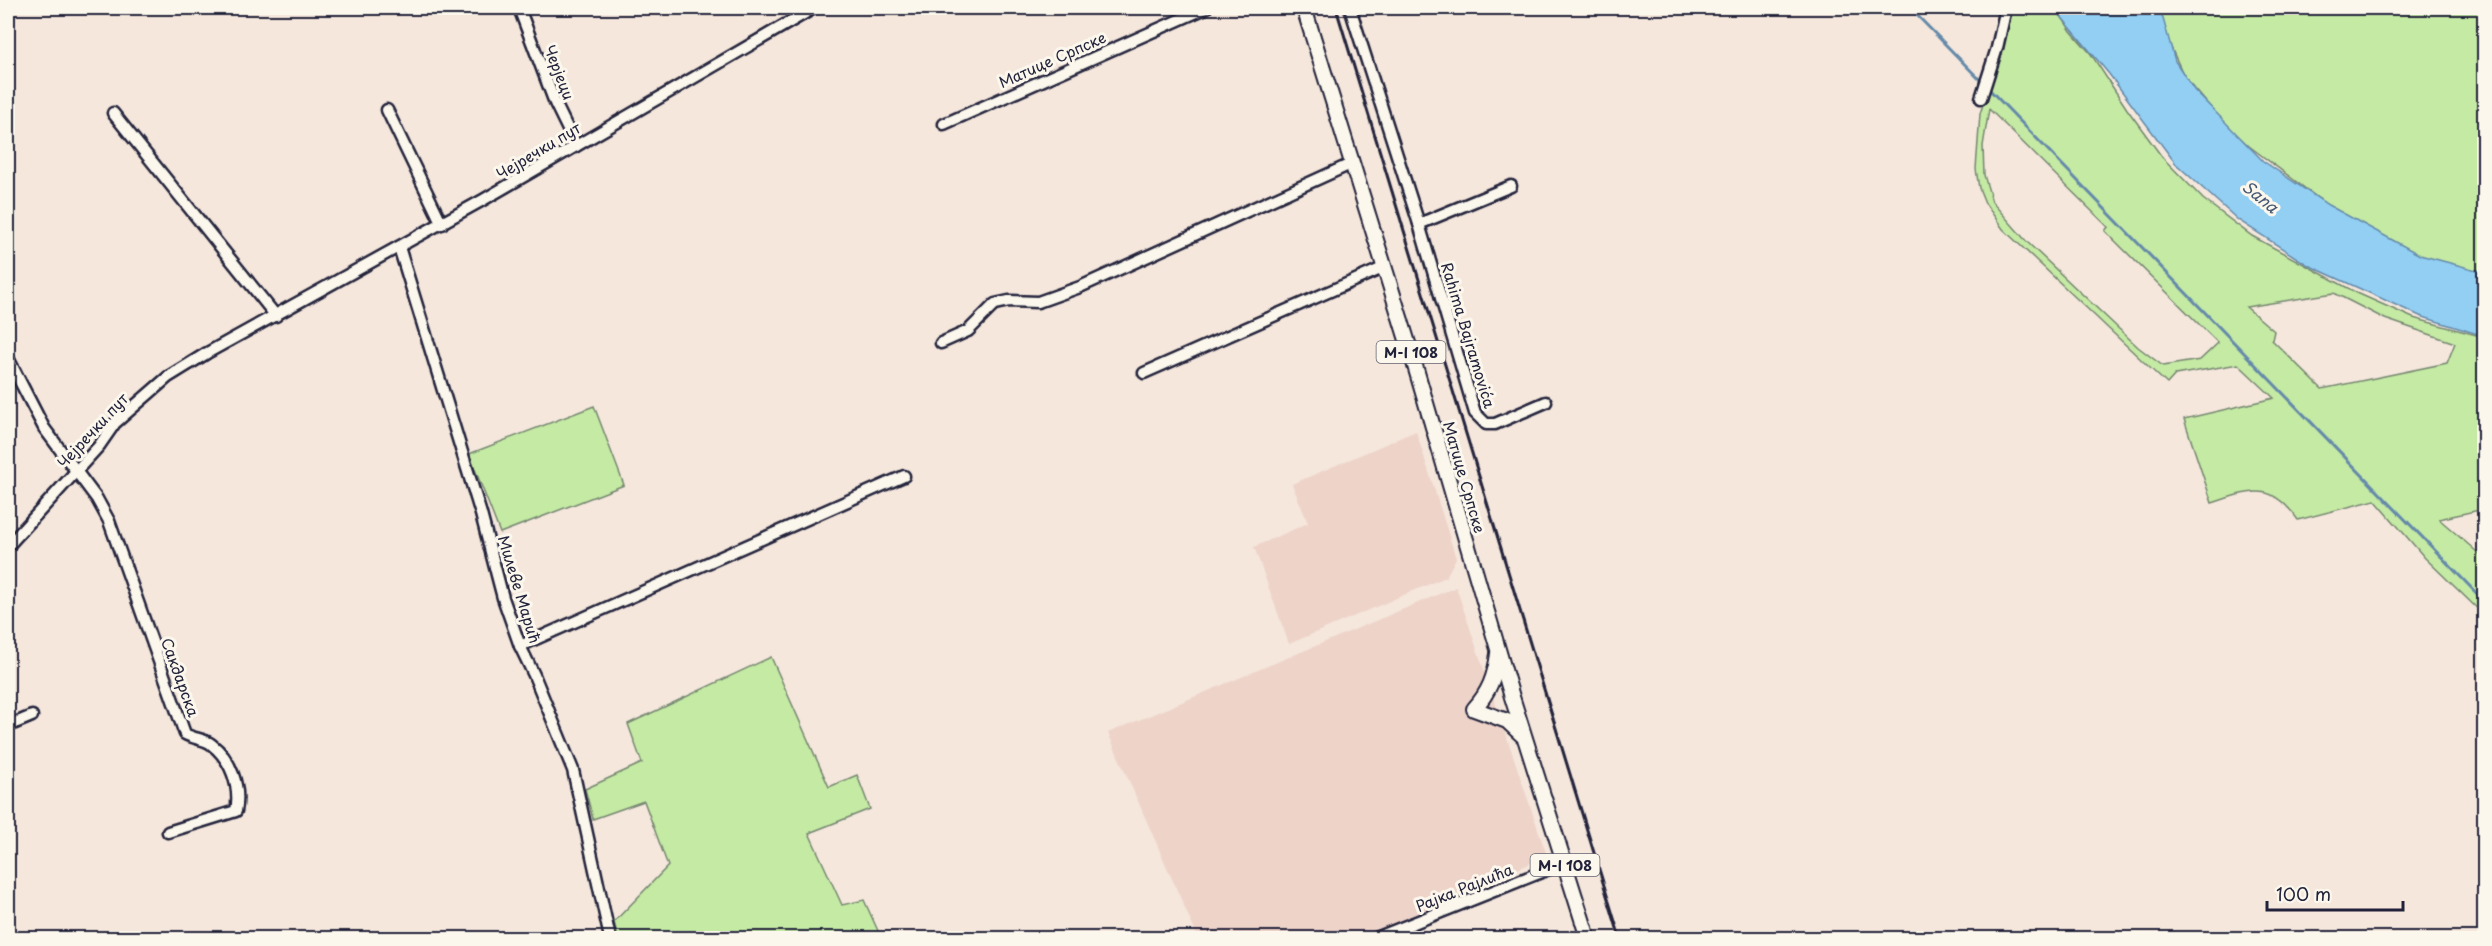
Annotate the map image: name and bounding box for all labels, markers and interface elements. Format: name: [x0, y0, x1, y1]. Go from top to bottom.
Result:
street label: Матице Српске: [995, 25, 1109, 93]
street label: Черјеци: [539, 41, 581, 103]
street label: Чејречки пут: [491, 115, 586, 184]
water label: Sana: [2238, 174, 2285, 218]
street label: Rahima Bajramovića: [1436, 259, 1502, 411]
road number: M-I 108: [1376, 341, 1446, 363]
street label: Чејречки пут: [51, 387, 134, 473]
street label: Матице Српске: [1438, 418, 1492, 536]
street label: Милеве Мaрић: [493, 532, 547, 646]
street label: Сакдарска: [156, 634, 206, 720]
road number: M-I 108: [1530, 854, 1600, 876]
street label: Рајка Рајлића: [1412, 857, 1517, 917]
scale bar: [2267, 874, 2404, 912]
text: 100 m: [2276, 880, 2331, 907]

